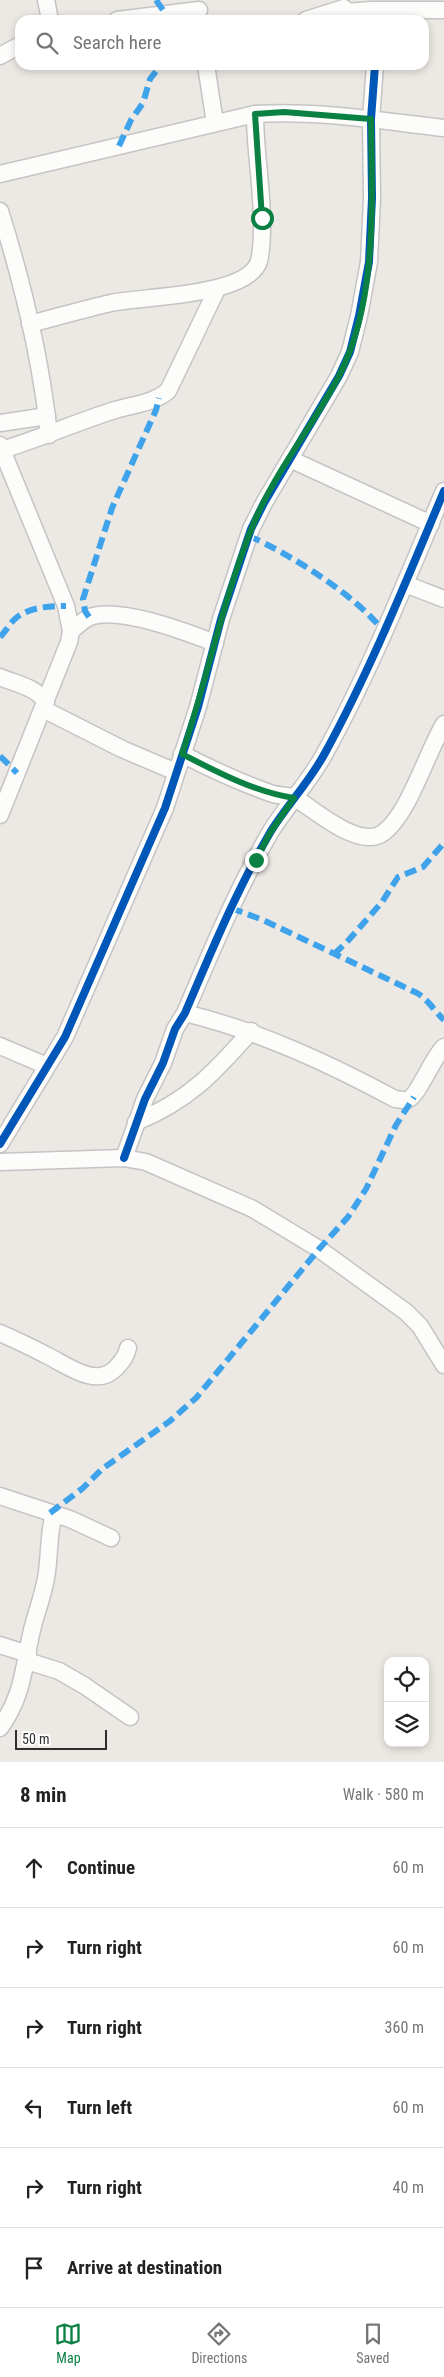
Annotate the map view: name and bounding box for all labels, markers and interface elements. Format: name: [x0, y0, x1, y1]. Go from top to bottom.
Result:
search box: [15, 15, 429, 70]
icon: search: [33, 29, 61, 57]
text: Search here: [73, 31, 161, 54]
route start: [251, 207, 274, 230]
route end: [245, 849, 268, 872]
map controls: [384, 1657, 429, 1747]
button: locate: [384, 1657, 429, 1702]
button: layers: [384, 1702, 429, 1747]
scale bar: [15, 1727, 108, 1750]
text: 50 m: [22, 1731, 50, 1747]
text: 8 min: [20, 1783, 67, 1807]
text: Walk · 580 m: [343, 1785, 424, 1804]
icon: ahead: [20, 1854, 48, 1882]
text: Continue: [67, 1856, 135, 1879]
text: 60 m: [392, 1858, 424, 1877]
icon: right: [20, 1934, 48, 1962]
text: Turn right: [67, 1936, 142, 1959]
text: 60 m: [392, 1938, 424, 1957]
icon: right: [20, 2014, 48, 2042]
text: Turn right: [67, 2016, 142, 2039]
text: 360 m: [385, 2018, 424, 2037]
icon: left: [20, 2094, 48, 2122]
text: Turn left: [67, 2096, 132, 2119]
text: 60 m: [392, 2098, 424, 2117]
icon: right: [20, 2174, 48, 2202]
text: Turn right: [67, 2176, 142, 2199]
text: 40 m: [392, 2178, 424, 2197]
icon: arrive: [20, 2254, 48, 2282]
text: Arrive at destination: [67, 2256, 222, 2279]
tab: Map: [54, 2320, 82, 2366]
tab: Directions: [191, 2320, 247, 2366]
tab: Saved: [356, 2320, 390, 2366]

